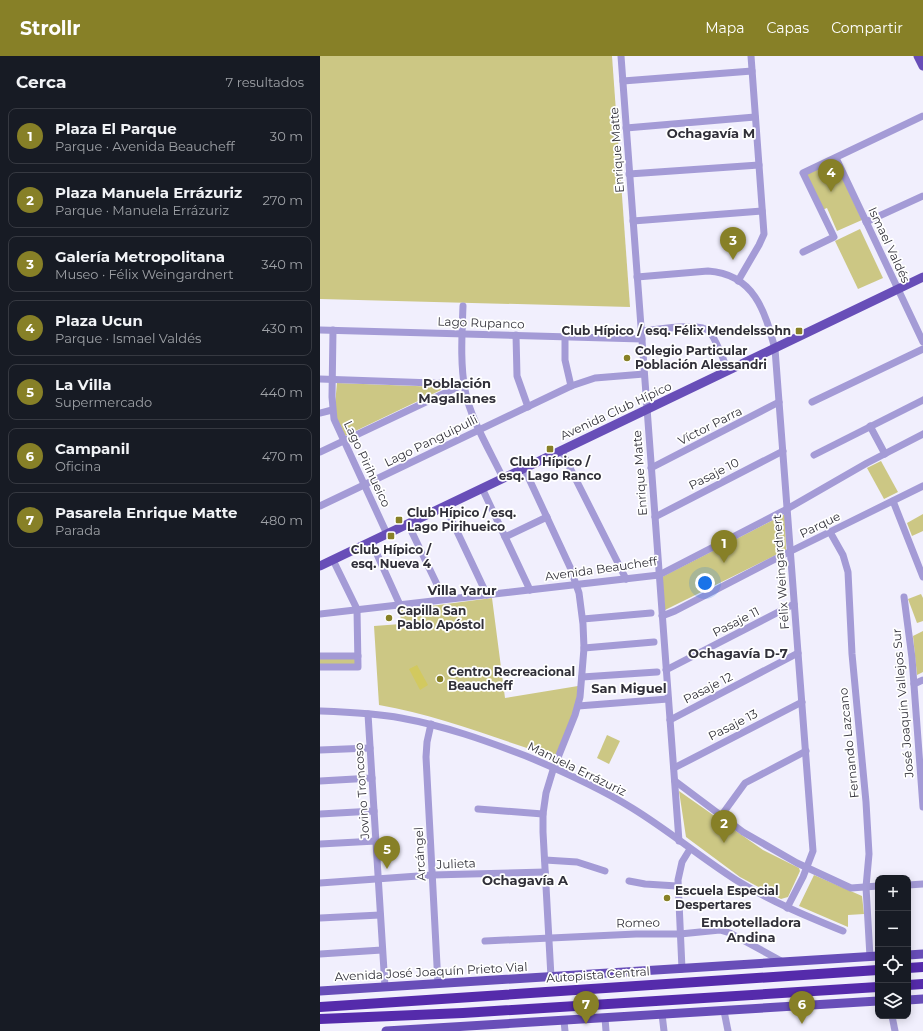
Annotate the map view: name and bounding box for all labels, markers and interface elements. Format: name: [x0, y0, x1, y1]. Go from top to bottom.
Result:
text: Strollr: [20, 17, 81, 40]
text: Mapa: [705, 19, 745, 37]
text: Capas: [767, 19, 809, 37]
text: Compartir: [831, 19, 903, 37]
text: Cerca: [16, 72, 66, 92]
text: 7 resultados: [226, 74, 304, 90]
street label: Enrique Matte: [606, 107, 627, 193]
text: Plaza El Parque: [55, 119, 177, 138]
district label: Ochagavía M: [667, 125, 755, 141]
text: 1: [27, 128, 33, 144]
text: 30 m: [270, 128, 303, 144]
text: Parque · Avenida Beaucheff: [55, 138, 235, 154]
pin: 4: [818, 159, 844, 192]
text: Plaza Manuela Errázuriz: [55, 183, 242, 202]
text: 2: [26, 192, 34, 208]
text: 270 m: [262, 192, 303, 208]
text: Parque · Manuela Errázuriz: [55, 202, 229, 218]
street label: Ismael Valdés: [865, 204, 914, 285]
pin: 3: [720, 227, 746, 260]
text: Galería Metropolitana: [55, 247, 225, 266]
text: 3: [26, 256, 34, 272]
text: 340 m: [261, 256, 303, 272]
text: Museo · Félix Weingardnert: [55, 266, 233, 282]
text: Plaza Ucun: [55, 311, 143, 330]
street label: Lago Rupanco: [437, 313, 525, 332]
text: 4: [26, 320, 34, 336]
text: 430 m: [261, 320, 303, 336]
place label: Club Hípico / esq. Félix Mendelssohn: [562, 323, 791, 338]
marker: Club Hípico / esq. Félix Mendelssohn: [794, 326, 804, 336]
text: Parque · Ismael Valdés: [55, 330, 201, 346]
place label: Colegio Particular Población Alessandri: [635, 343, 767, 372]
marker: Colegio Particular Población Alessandri: [622, 353, 632, 363]
text: La Villa: [55, 375, 112, 394]
district label: Población Magallanes: [418, 375, 496, 406]
street label: Avenida Club Hípico: [558, 378, 674, 443]
text: 5: [26, 384, 34, 400]
text: 440 m: [260, 384, 303, 400]
text: Supermercado: [55, 394, 152, 410]
street label: Víctor Parra: [675, 403, 744, 448]
street label: Lago Panguipulli: [382, 411, 480, 470]
street label: Lago Pirihueico: [341, 418, 394, 509]
street label: Enrique Matte: [629, 430, 650, 516]
text: Campanil: [55, 439, 130, 458]
marker: Club Hípico / esq. Lago Ranco: [545, 444, 555, 454]
text: 6: [26, 448, 34, 464]
text: 470 m: [262, 448, 303, 464]
place label: Club Hípico / esq. Lago Ranco: [499, 454, 601, 483]
street label: Pasaje 10: [686, 454, 741, 493]
text: Oficina: [55, 458, 101, 474]
text: Pasarela Enrique Matte: [55, 503, 237, 522]
place label: Club Hípico / esq. Lago Pirihueico: [407, 505, 516, 534]
street label: Parque: [797, 508, 843, 541]
text: 7: [26, 512, 34, 528]
text: 480 m: [260, 512, 303, 528]
street label: Félix Weingardnert: [769, 514, 792, 630]
marker: Club Hípico / esq. Lago Pirihueico: [394, 515, 404, 525]
text: Parada: [55, 522, 101, 538]
pin: 1: [711, 530, 737, 563]
marker: Club Hípico / esq. Nueva 4: [386, 531, 396, 541]
place label: Club Hípico / esq. Nueva 4: [351, 542, 432, 571]
street label: Avenida Beaucheff: [544, 553, 659, 584]
your location: [695, 573, 715, 593]
district label: Villa Yarur: [426, 582, 497, 598]
place label: Capilla San Pablo Apóstol: [397, 603, 484, 632]
street label: Pasaje 11: [710, 603, 762, 640]
marker: Capilla San Pablo Apóstol: [384, 613, 394, 623]
street label: José Joaquín Vallejos Sur: [888, 628, 917, 779]
district label: Ochagavía D-7: [688, 645, 788, 661]
place label: Centro Recreacional Beaucheff: [448, 664, 575, 693]
street label: Pasaje 12: [681, 669, 735, 706]
marker: Centro Recreacional Beaucheff: [435, 674, 445, 684]
district label: San Miguel: [591, 680, 667, 696]
street label: Fernando Lazcano: [835, 687, 862, 799]
street label: Pasaje 13: [706, 706, 760, 743]
street label: Manuela Errázuriz: [525, 738, 629, 799]
street label: Jovino Troncoso: [351, 742, 372, 841]
pin: 2: [711, 810, 737, 843]
street label: Arcángel: [411, 827, 428, 881]
pin: 5: [374, 836, 400, 869]
street label: Julieta: [435, 855, 476, 872]
district label: Ochagavía A: [482, 872, 569, 888]
map controls: [875, 875, 911, 1019]
button: +: [875, 875, 911, 911]
place label: Escuela Especial Despertares: [675, 883, 779, 912]
marker: Escuela Especial Despertares: [662, 893, 672, 903]
button: −: [875, 911, 911, 947]
district label: Embotelladora Andina: [701, 914, 801, 945]
street label: Romeo: [616, 915, 660, 930]
button: locate: [875, 947, 911, 983]
street label: Avenida José Joaquín Prieto Vial: [334, 959, 528, 984]
street label: Autopista Central: [546, 963, 650, 986]
button: layers: [875, 983, 911, 1019]
pin: 7: [573, 991, 599, 1024]
pin: 6: [789, 991, 815, 1024]

